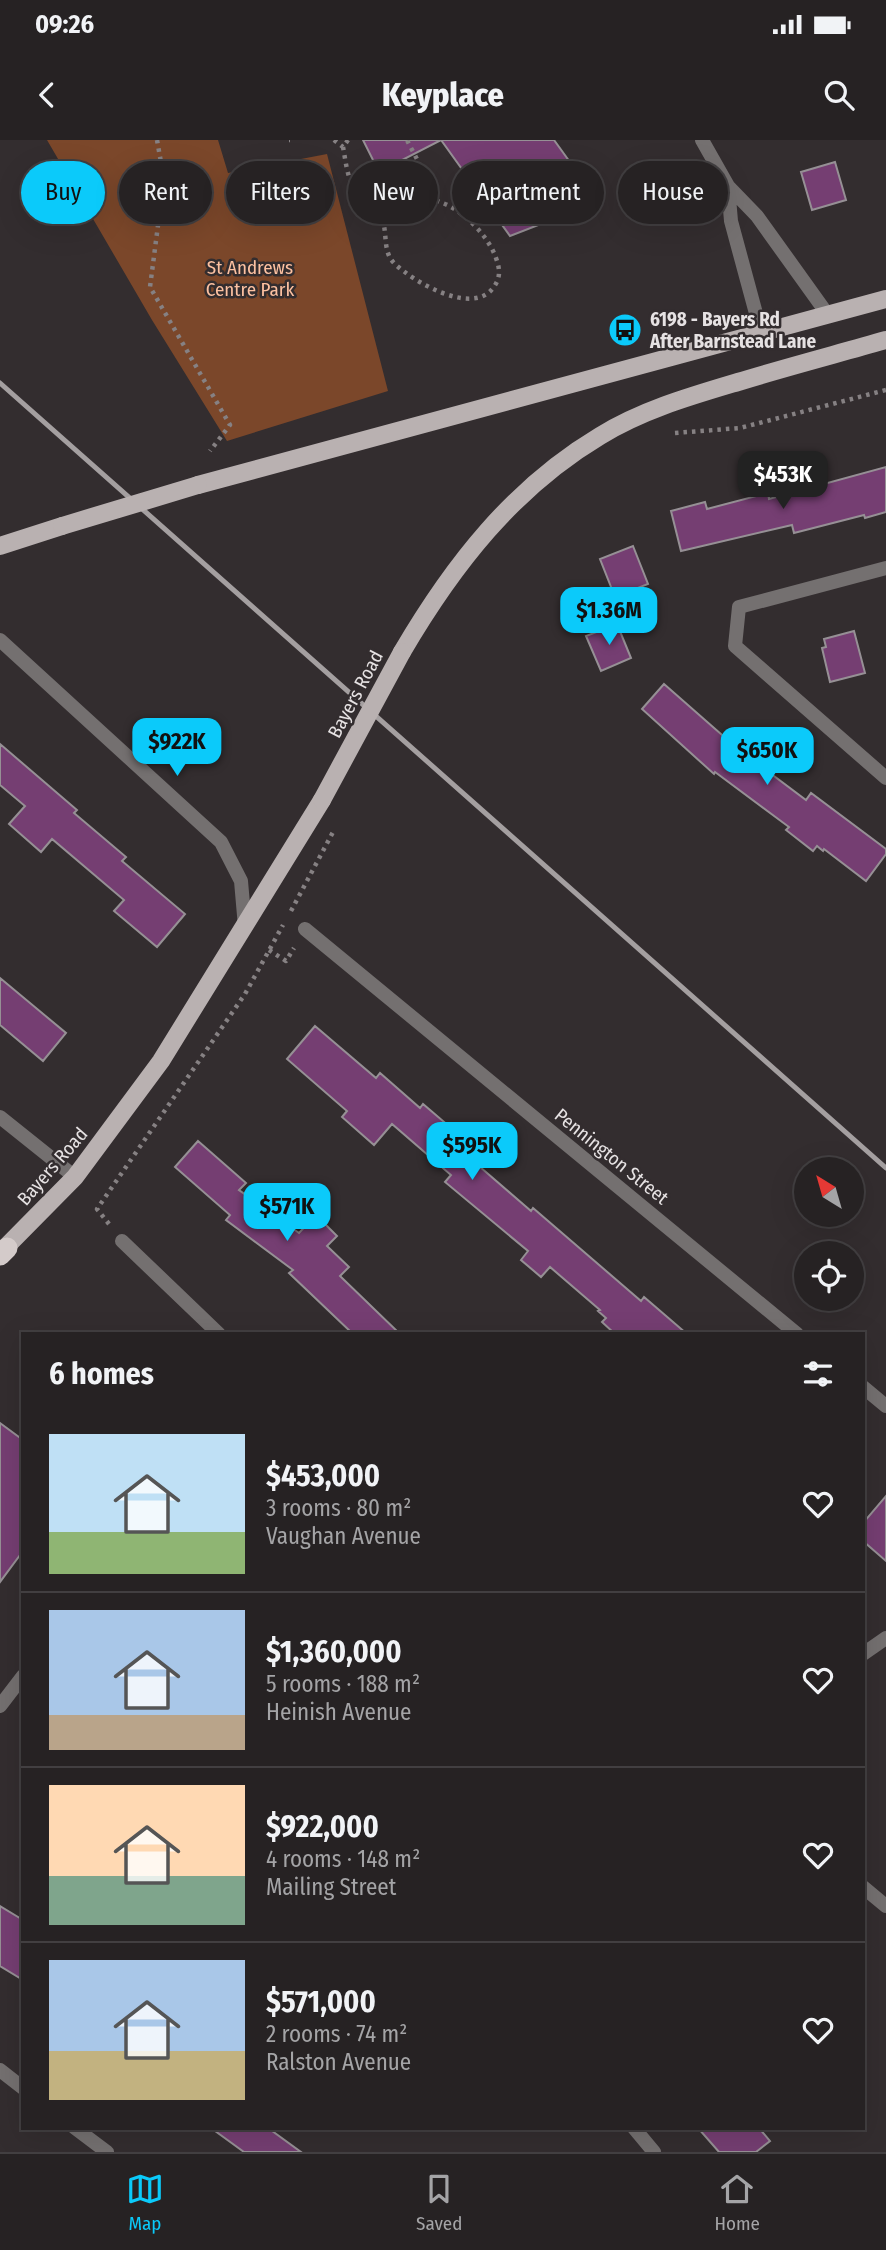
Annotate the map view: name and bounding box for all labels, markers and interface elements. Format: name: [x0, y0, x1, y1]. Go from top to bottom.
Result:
text: 09:26: [35, 9, 94, 40]
icon: back: [28, 76, 66, 114]
text: Keyplace: [382, 76, 504, 114]
icon: search: [820, 76, 858, 114]
chip: Buy: [21, 161, 105, 224]
chip: Rent: [119, 161, 212, 224]
chip: Filters: [226, 161, 334, 224]
chip: New: [348, 161, 438, 224]
chip: Apartment: [452, 161, 604, 224]
chip: House: [618, 161, 728, 224]
park label: St Andrews Centre Park: [206, 256, 294, 301]
place label: 6198 - Bayers Rd After Barnstead Lane: [649, 308, 816, 353]
bus stop icon: 6198 - Bayers Rd After Barnstead Lane: [606, 311, 644, 349]
pin: $453K: [734, 452, 832, 511]
text: $453K: [754, 460, 812, 488]
pin: $1.36M: [552, 588, 666, 647]
text: $1.36M: [576, 596, 642, 624]
street label: Bayers Road: [323, 647, 388, 742]
pin: $922K: [128, 718, 226, 778]
text: $922K: [148, 727, 206, 755]
pin: $650K: [718, 728, 816, 787]
text: $650K: [737, 736, 797, 764]
street label: Pennington Street: [550, 1104, 674, 1210]
pin: $595K: [423, 1122, 521, 1182]
street label: Bayers Road: [12, 1123, 92, 1210]
text: $595K: [443, 1131, 501, 1159]
north arrow: [794, 1157, 864, 1227]
map controls: [794, 1157, 864, 1311]
pin: $571K: [238, 1184, 336, 1243]
text: $571K: [260, 1192, 314, 1220]
button: locate: [794, 1241, 864, 1311]
icon: filters: [799, 1355, 837, 1393]
text: 6 homes: [49, 1356, 154, 1392]
text: $453,000: [266, 1458, 380, 1494]
icon: home: [105, 1462, 189, 1546]
icon: heart: [799, 1485, 837, 1523]
text: 3 rooms · 80 m²: [266, 1494, 411, 1522]
text: Vaughan Avenue: [266, 1522, 421, 1550]
text: $1,360,000: [266, 1634, 402, 1670]
icon: home: [105, 1638, 189, 1722]
icon: heart: [799, 1661, 837, 1699]
text: 5 rooms · 188 m²: [266, 1670, 420, 1698]
text: Heinish Avenue: [266, 1698, 411, 1726]
text: $922,000: [266, 1809, 379, 1845]
icon: home: [105, 1813, 189, 1897]
icon: heart: [799, 1836, 837, 1874]
text: 4 rooms · 148 m²: [266, 1845, 420, 1873]
text: Mailing Street: [266, 1873, 396, 1901]
text: $571,000: [266, 1984, 376, 2020]
icon: home: [105, 1988, 189, 2072]
icon: heart: [799, 2011, 837, 2049]
text: 2 rooms · 74 m²: [266, 2020, 407, 2048]
text: Ralston Avenue: [266, 2048, 411, 2076]
tab: Map: [126, 2170, 164, 2235]
tab: Saved: [416, 2170, 462, 2235]
tab: Home: [714, 2170, 760, 2235]

